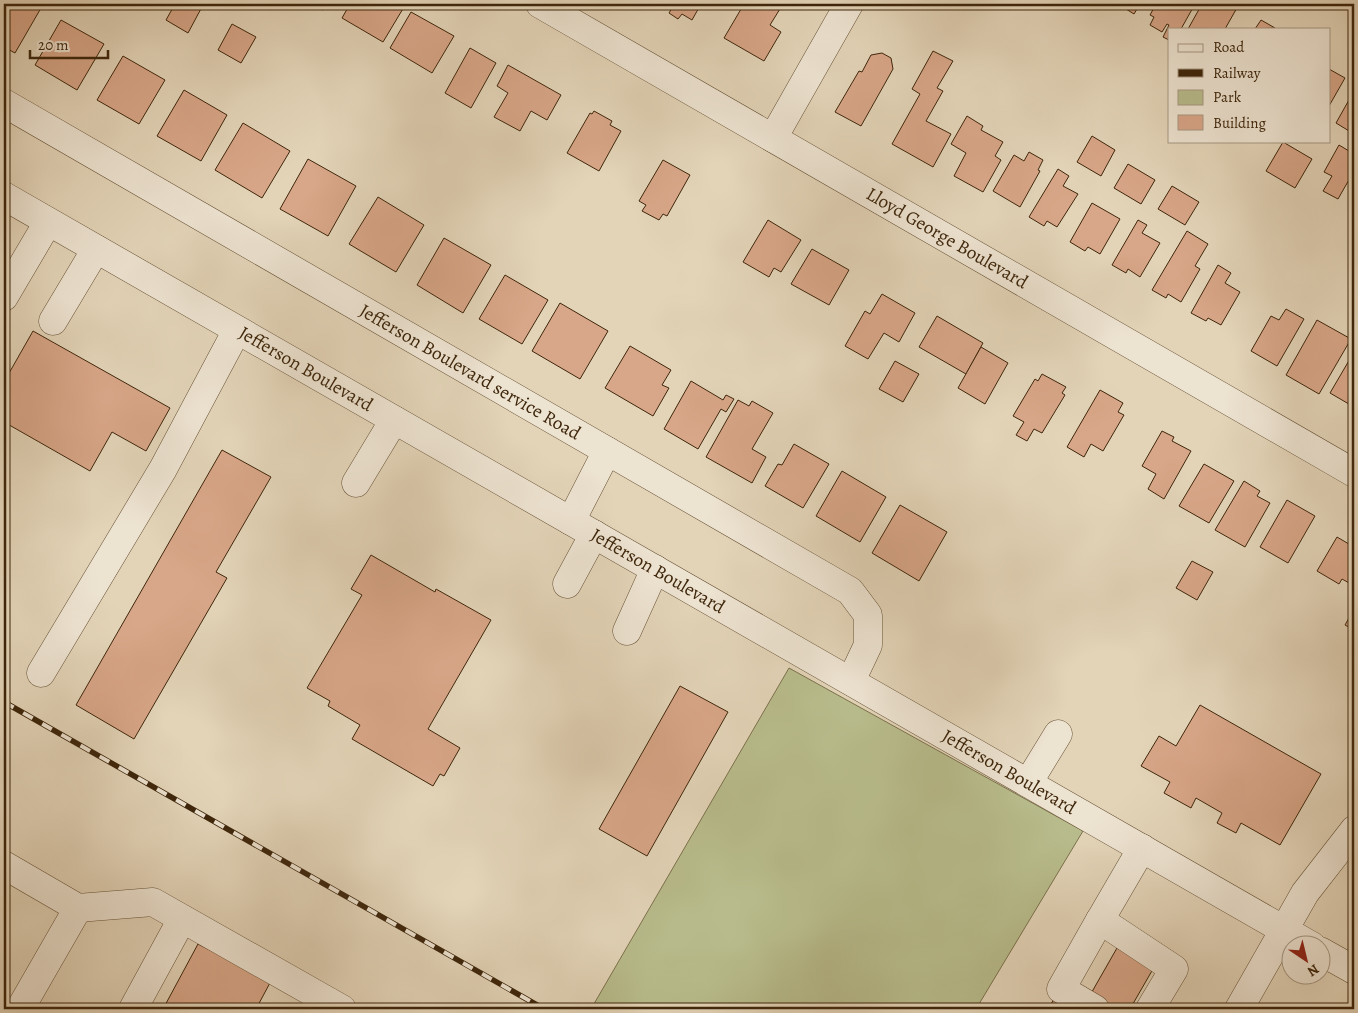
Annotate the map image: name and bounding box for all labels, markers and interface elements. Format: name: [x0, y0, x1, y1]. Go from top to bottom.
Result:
scale bar: [30, 28, 108, 60]
legend: [1168, 28, 1330, 142]
text: 20 m: [38, 35, 69, 55]
text: Road: [1213, 37, 1245, 57]
text: Railway: [1213, 63, 1261, 83]
text: Park: [1213, 87, 1242, 107]
text: Building: [1213, 113, 1266, 133]
street label: Lloyd George Boulevard: [861, 181, 1034, 295]
street label: Jefferson Boulevard service Road: [354, 298, 586, 447]
street label: Jefferson Boulevard: [234, 320, 379, 418]
street label: Jefferson Boulevard: [586, 522, 731, 620]
street label: Jefferson Boulevard: [937, 723, 1082, 821]
north arrow: [1280, 936, 1330, 986]
text: N: [1304, 960, 1323, 981]

